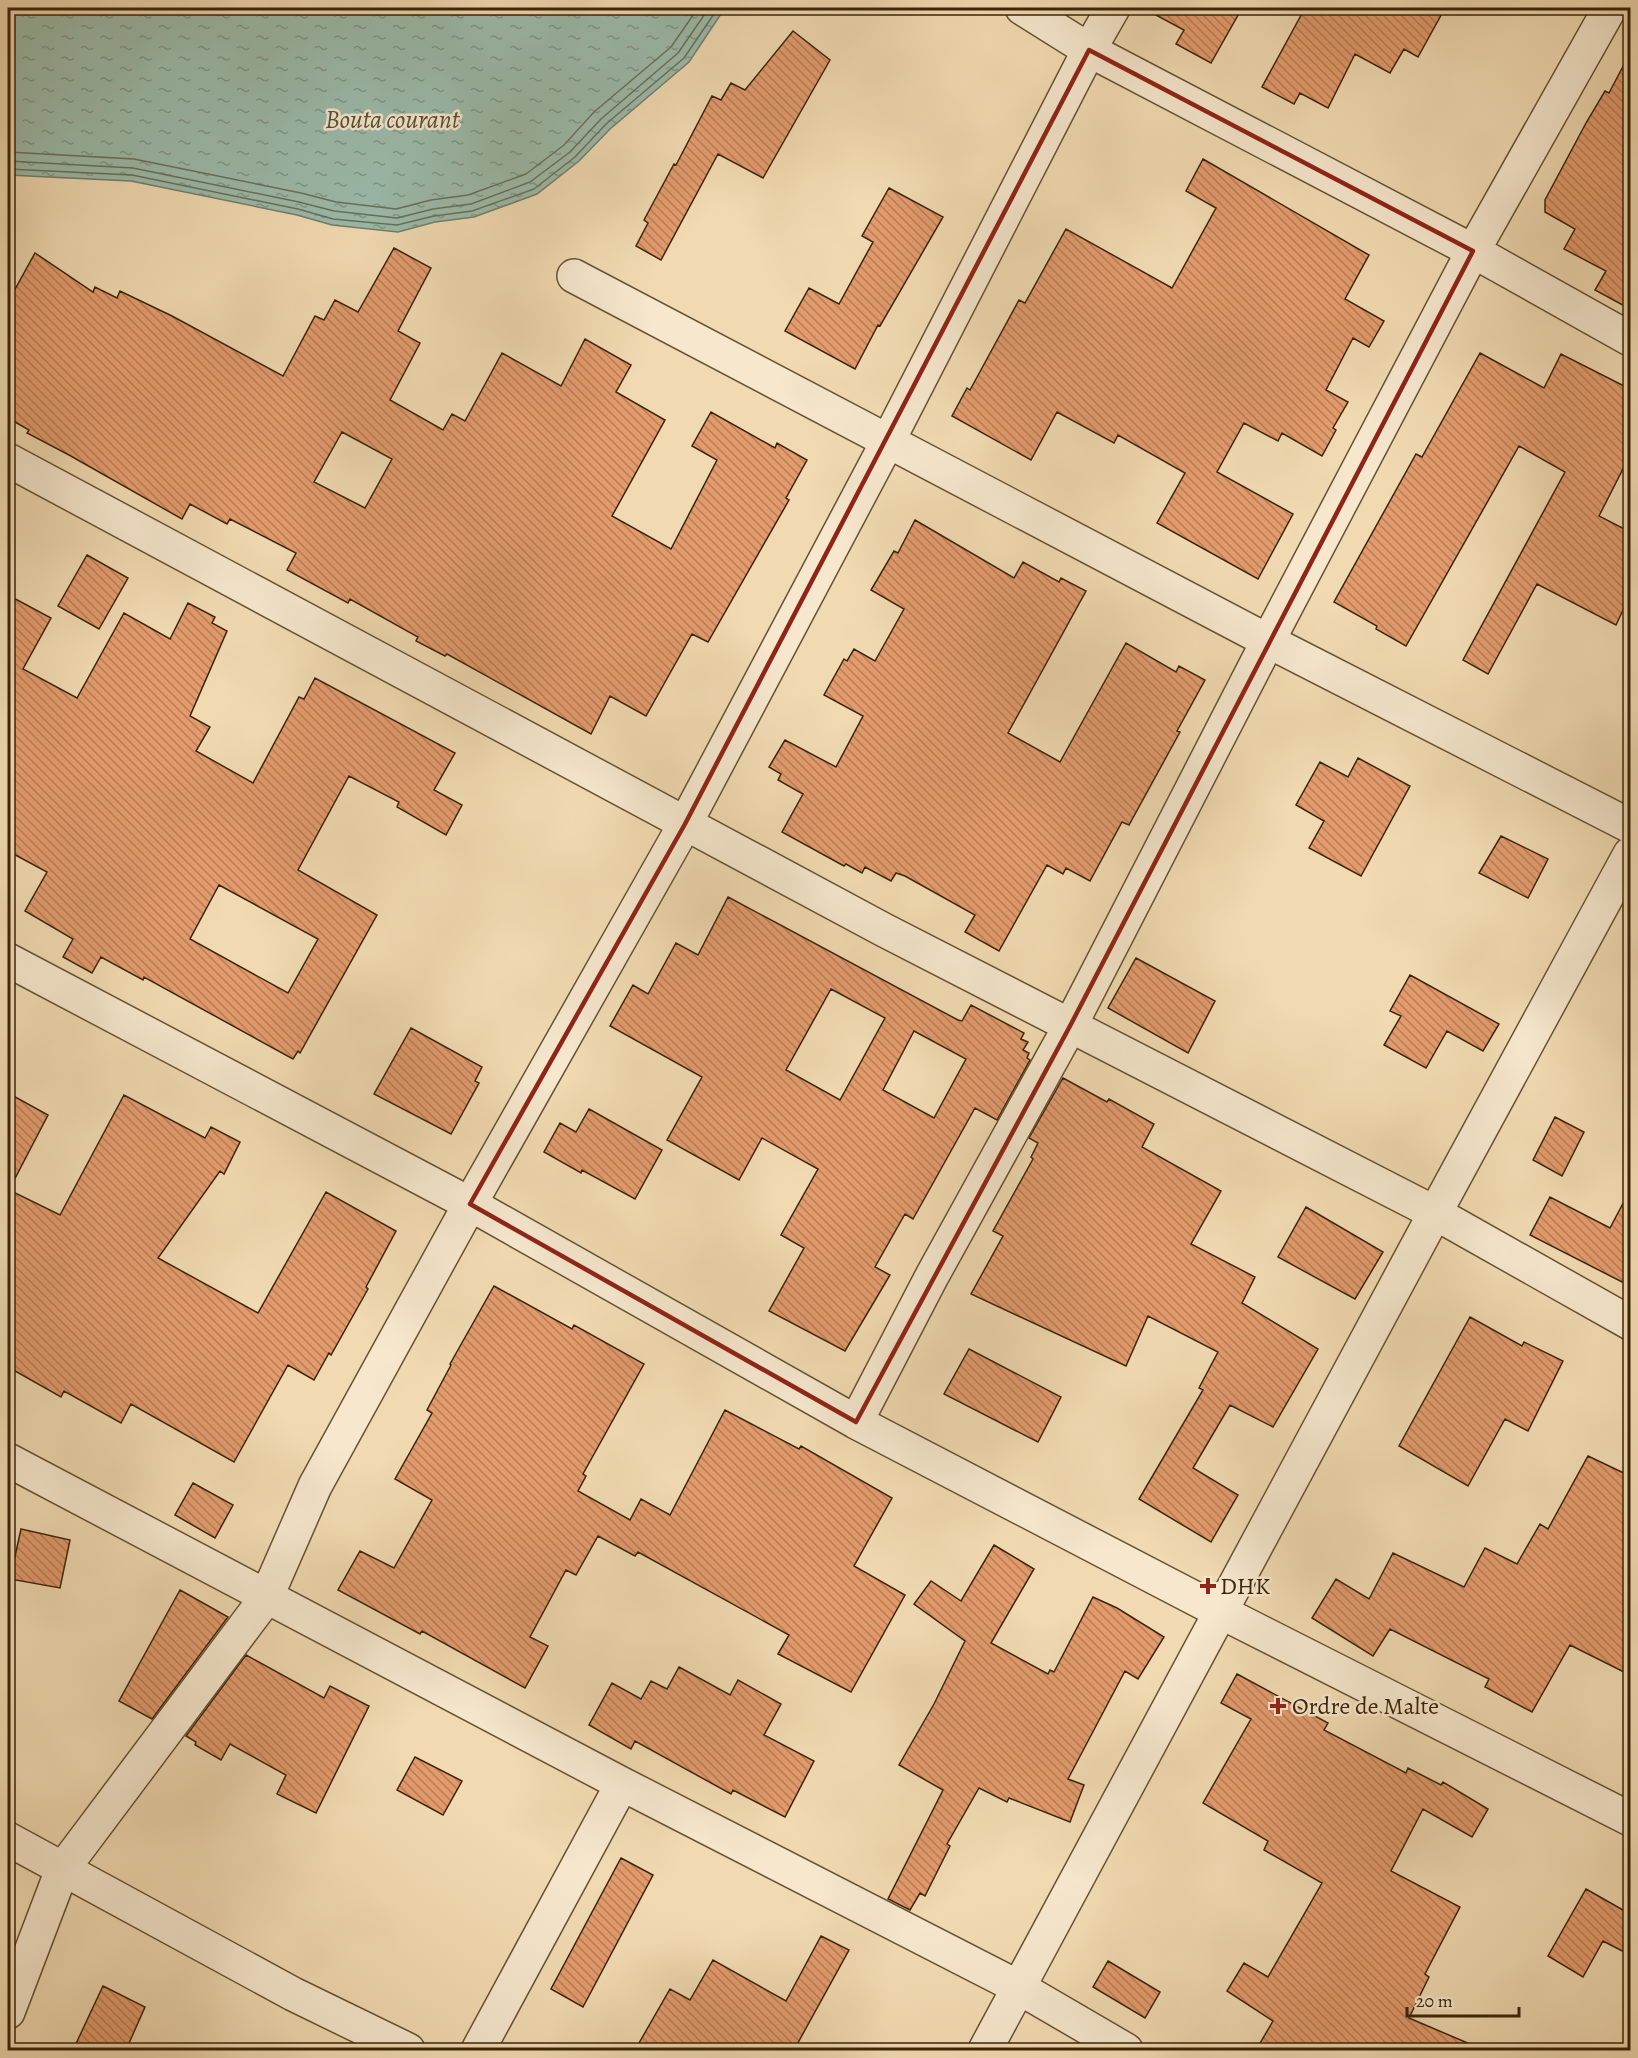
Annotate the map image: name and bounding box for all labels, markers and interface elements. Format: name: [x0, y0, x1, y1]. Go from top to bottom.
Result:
water label: Bouta courant: [325, 102, 461, 137]
place label: DHK: [1220, 1570, 1270, 1602]
marker: DHK: [1201, 1579, 1215, 1593]
place label: Ordre de Malte: [1292, 1690, 1439, 1722]
marker: Ordre de Malte: [1269, 1697, 1287, 1715]
scale bar: [1407, 1980, 1520, 2018]
text: 20 m: [1416, 1989, 1453, 2013]

